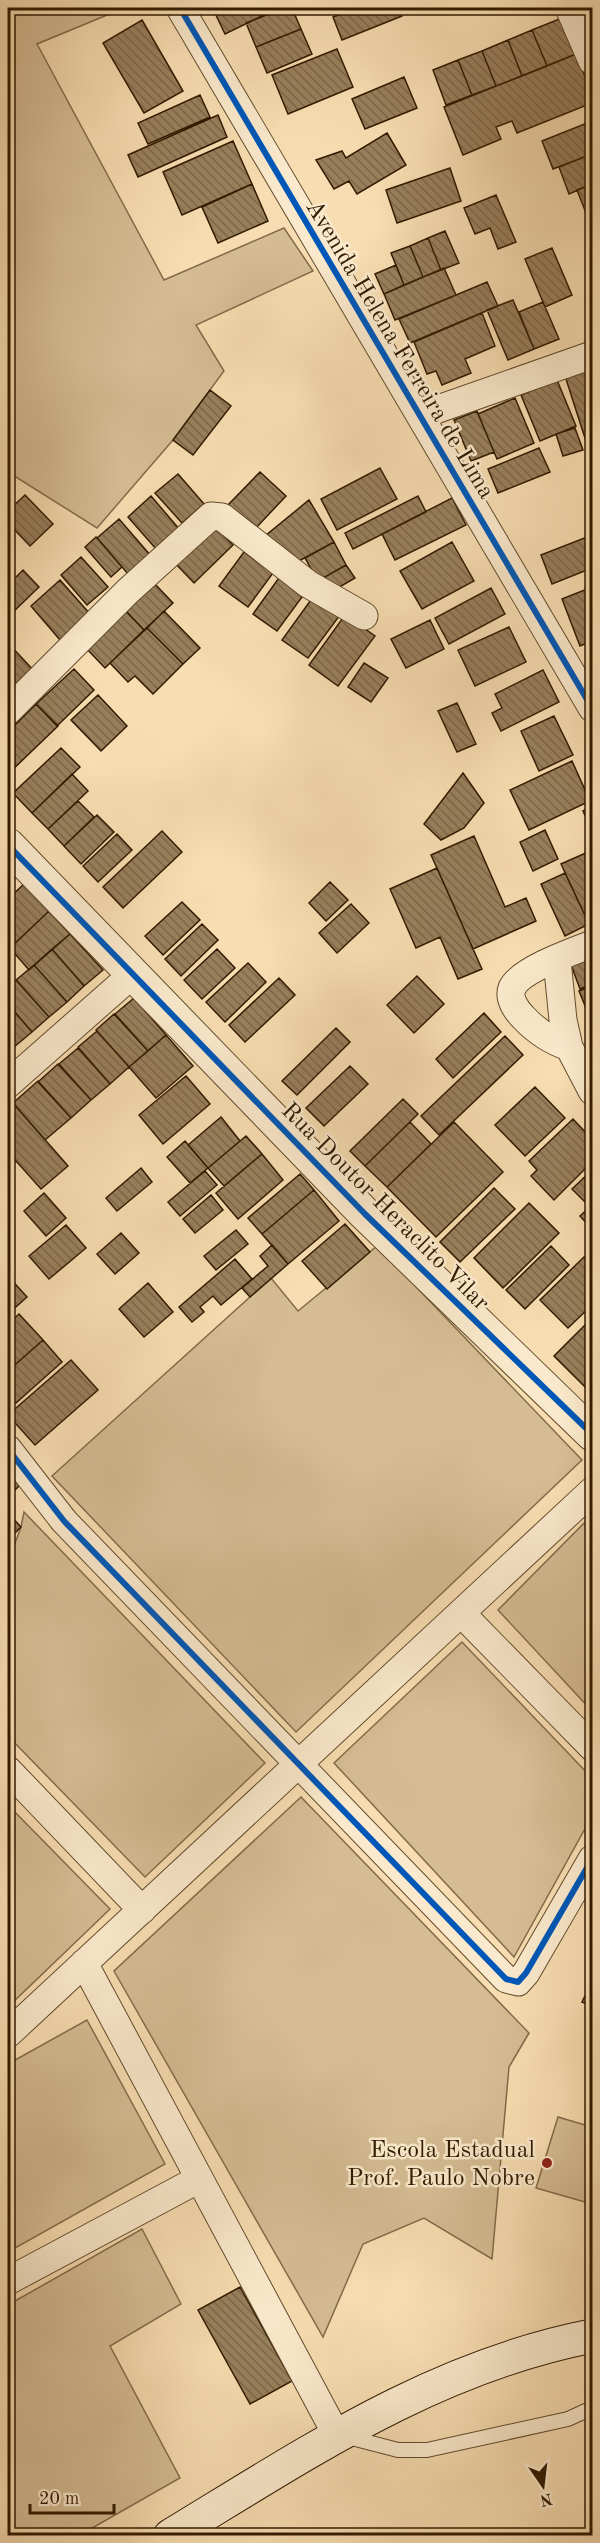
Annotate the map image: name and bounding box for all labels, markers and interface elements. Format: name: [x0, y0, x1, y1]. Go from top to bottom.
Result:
street label: Avenida Helena Ferreira de Lima: [300, 196, 498, 504]
street label: Rua Doutor Heraclito Vilar: [276, 1099, 493, 1316]
place label: Escola Estadual Prof. Paulo Nobre: [347, 2139, 535, 2191]
marker: Escola Estadual Prof. Paulo Nobre: [540, 2156, 554, 2170]
north arrow: [513, 2456, 573, 2516]
scale bar: [30, 2477, 114, 2515]
text: N: [538, 2489, 554, 2508]
text: 20 m: [39, 2490, 79, 2508]

